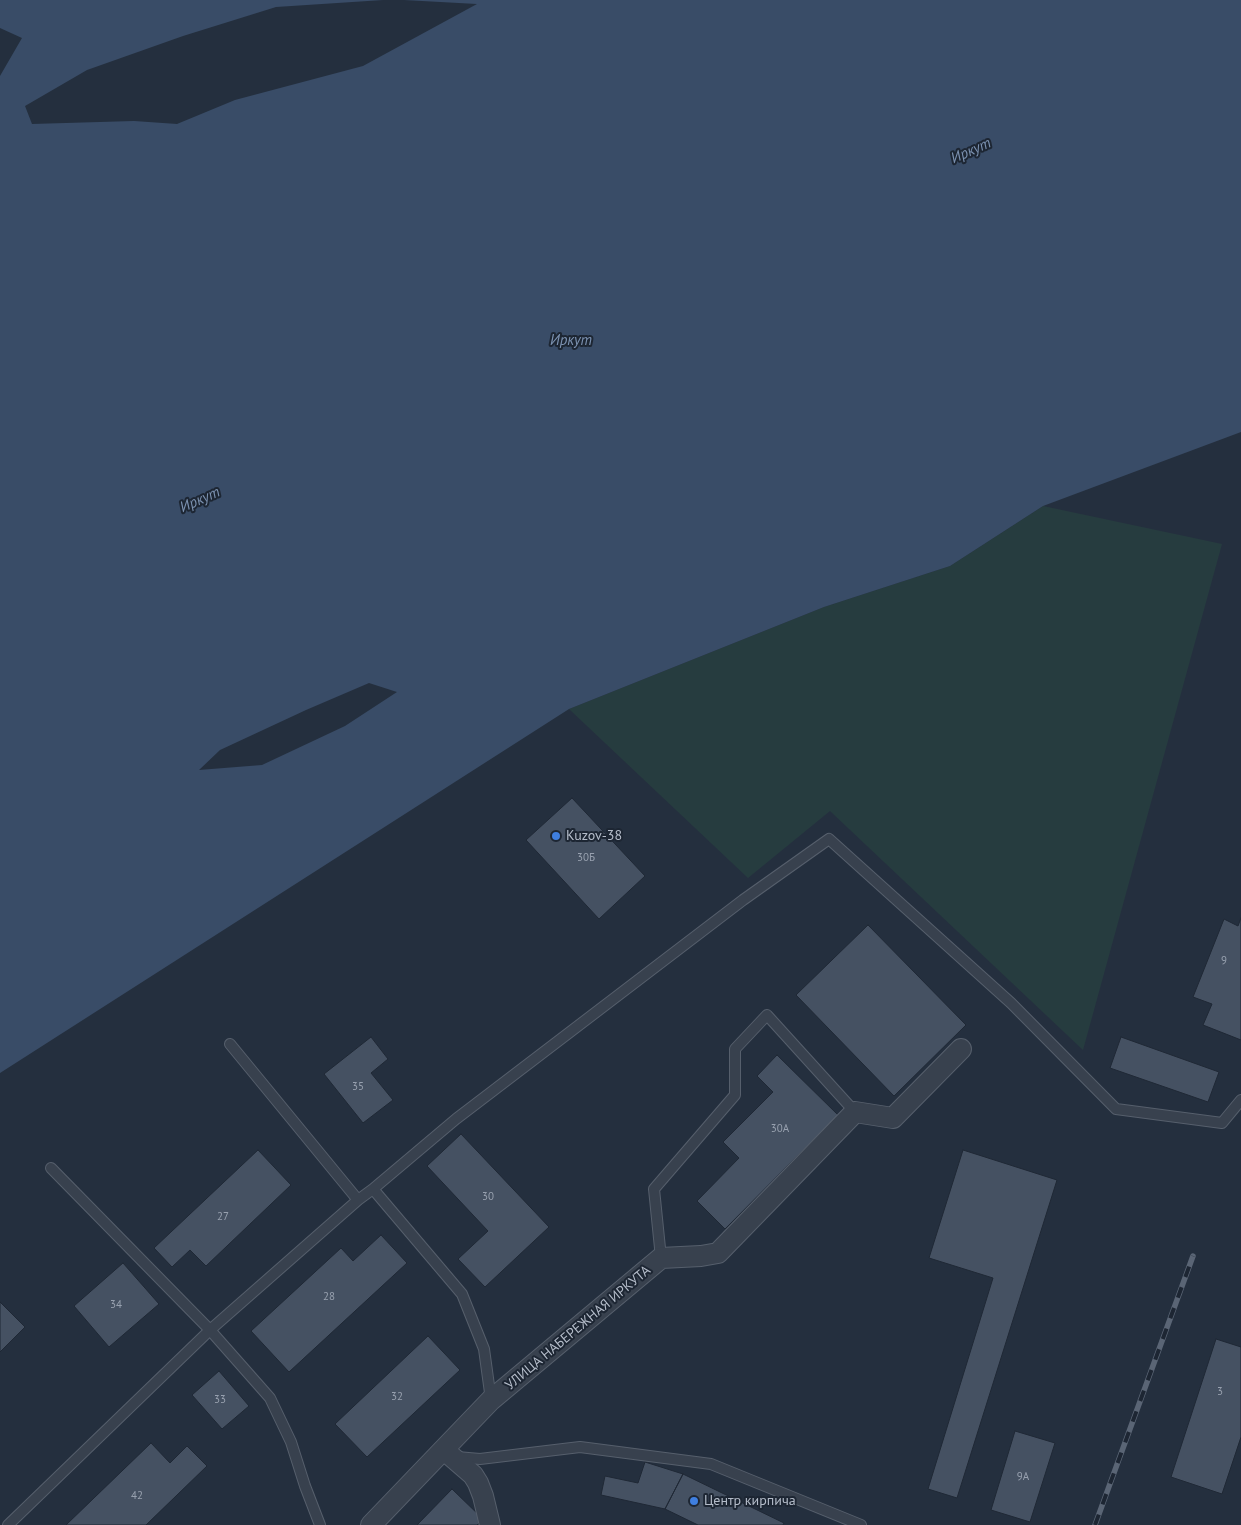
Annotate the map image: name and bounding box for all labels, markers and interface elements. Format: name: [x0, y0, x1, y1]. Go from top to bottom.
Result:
water label: Иркут: [948, 134, 994, 168]
water label: Иркут: [550, 332, 592, 350]
water label: Иркут: [177, 483, 223, 517]
place label: Kuzov-38: [566, 828, 622, 844]
marker: Kuzov-38: [550, 830, 562, 842]
house number: 30Б: [577, 851, 595, 865]
house number: 9: [1221, 954, 1227, 968]
house number: 35: [352, 1080, 364, 1094]
house number: 30А: [771, 1122, 789, 1136]
house number: 30: [482, 1190, 494, 1204]
house number: 27: [217, 1210, 229, 1224]
street label: УЛИЦА НАБЕРЕЖНАЯ ИРКУТА: [502, 1262, 654, 1394]
house number: 28: [323, 1290, 335, 1304]
house number: 34: [110, 1298, 122, 1312]
house number: 3: [1217, 1385, 1223, 1399]
house number: 32: [391, 1390, 403, 1404]
house number: 33: [214, 1393, 226, 1407]
house number: 9А: [1017, 1470, 1029, 1484]
house number: 42: [131, 1489, 143, 1503]
place label: Центр кирпича: [704, 1493, 796, 1509]
marker: Центр кирпича: [688, 1495, 700, 1507]

